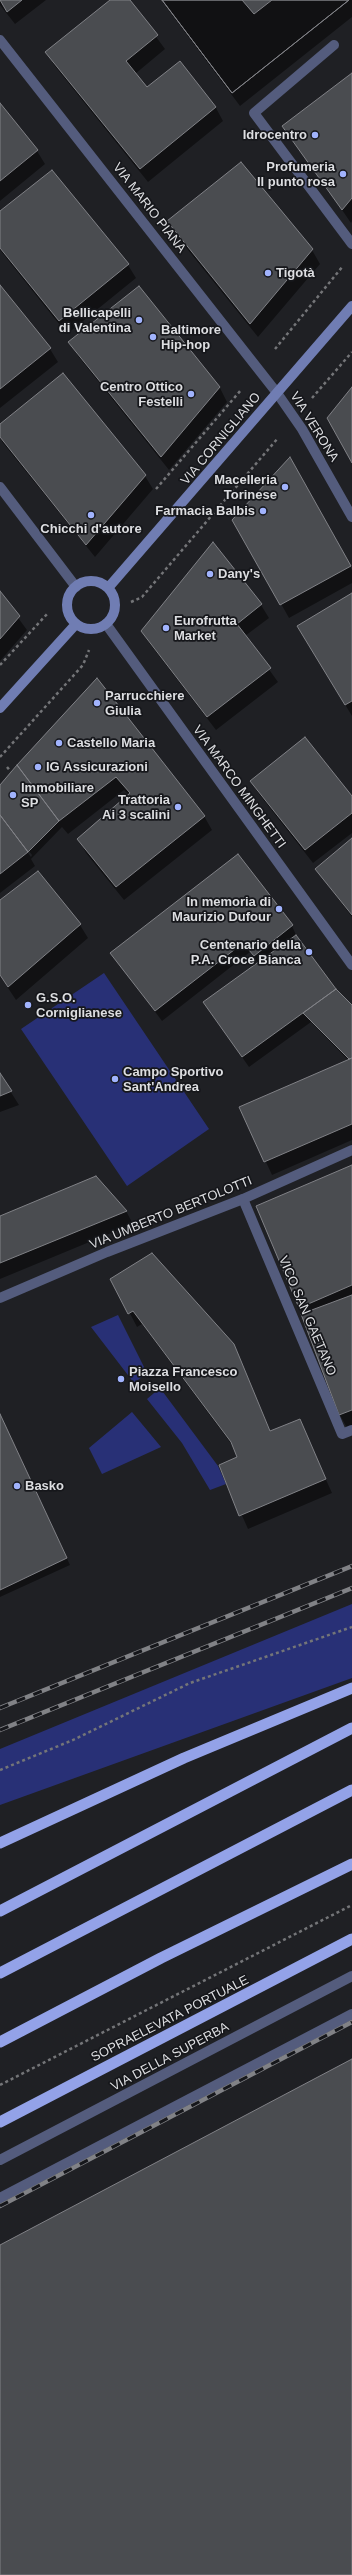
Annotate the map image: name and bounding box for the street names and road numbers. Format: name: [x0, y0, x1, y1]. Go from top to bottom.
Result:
street label: VIA MARIO PIANA: [109, 160, 189, 256]
street label: VIA VERONA: [286, 389, 342, 465]
street label: VIA CORNIGLIANO: [178, 390, 264, 488]
street label: VIA MARCO MINGHETTI: [189, 723, 289, 851]
street label: VIA UMBERTO BERTOLOTTI: [87, 1173, 255, 1253]
street label: VICO SAN GAETANO: [275, 1254, 339, 1378]
street label: SOPRAELEVATA PORTUALE: [89, 1972, 251, 2066]
street label: VIA DELLA SUPERBA: [108, 2019, 232, 2095]

